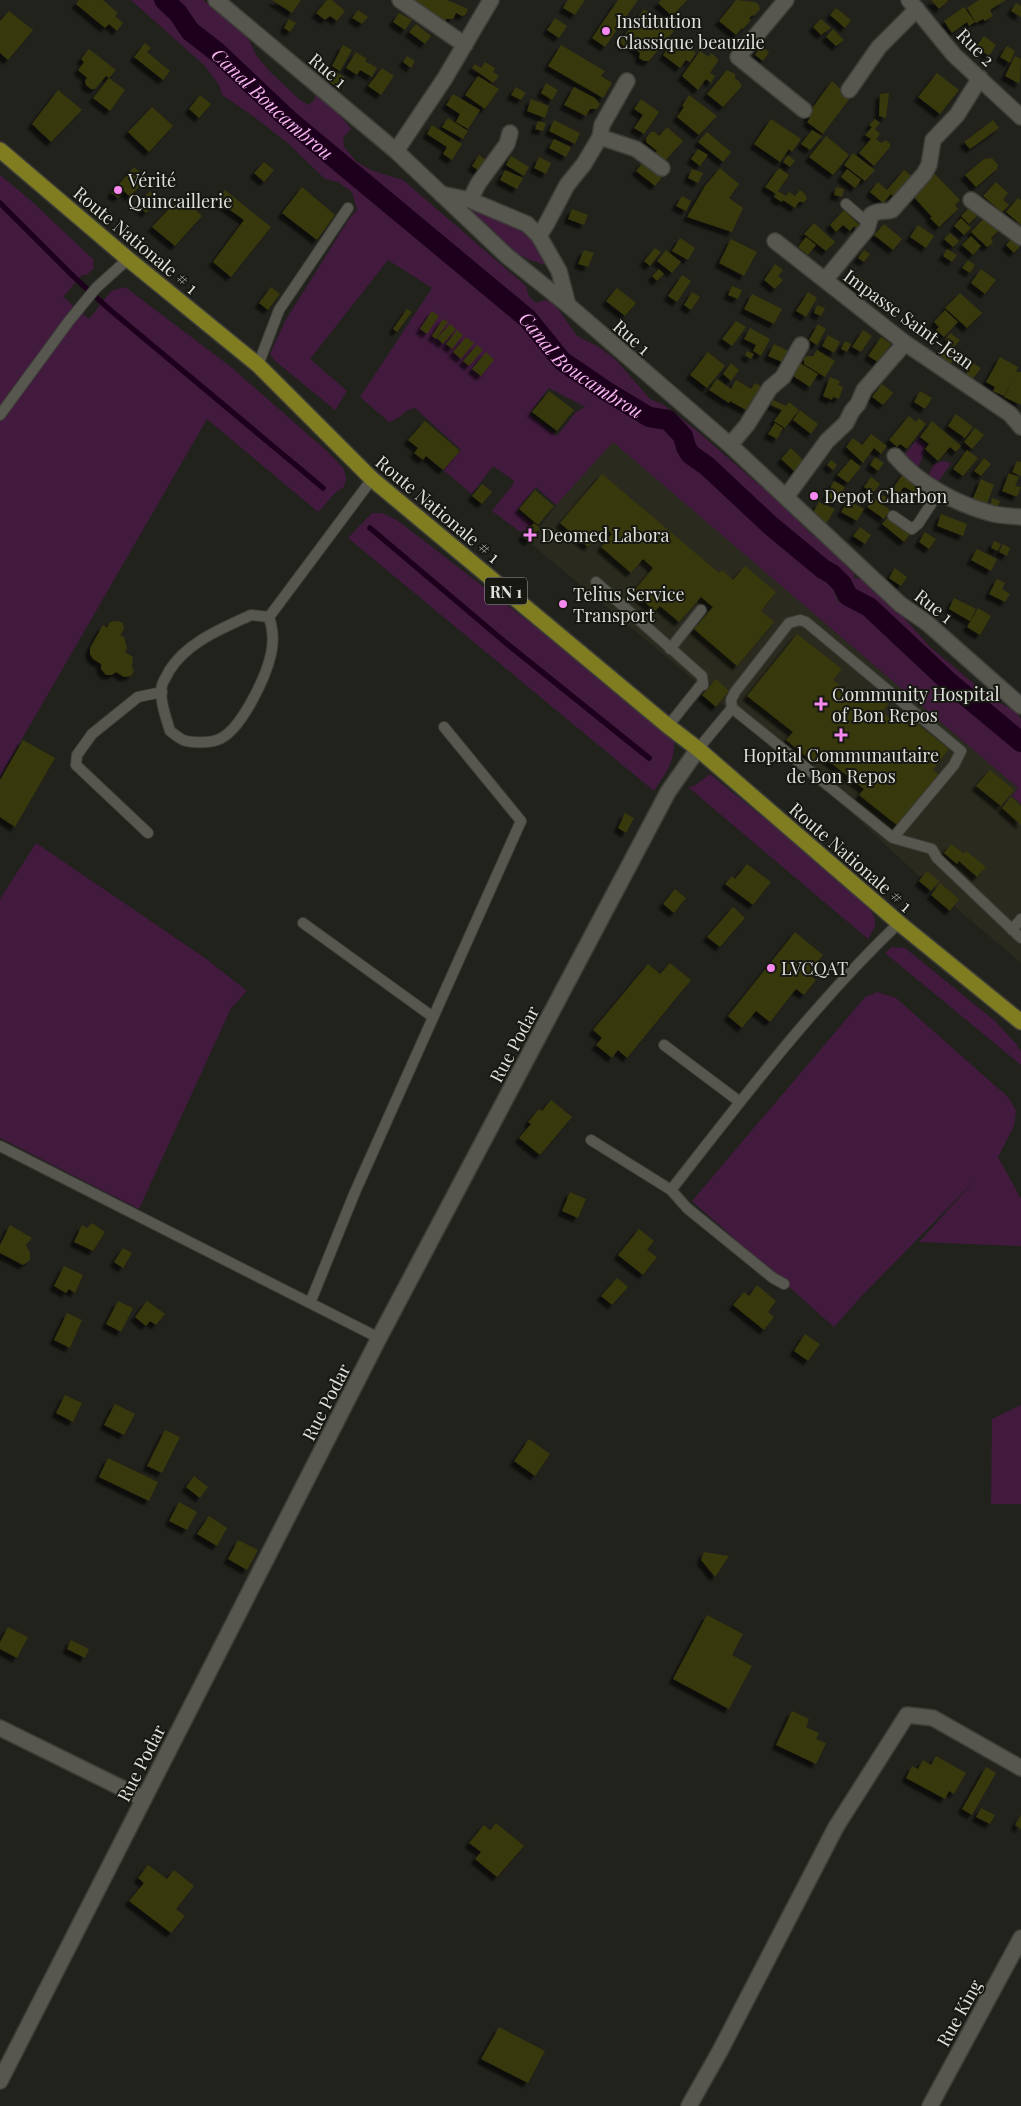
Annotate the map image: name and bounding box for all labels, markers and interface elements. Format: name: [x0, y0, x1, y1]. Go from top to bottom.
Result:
place label: Institution Classique beauzile: [616, 9, 765, 54]
street label: Rue 2: [952, 23, 1000, 71]
marker: Institution Classique beauzile: [600, 25, 612, 37]
water label: Canal Boucambrou: [207, 41, 340, 165]
street label: Rue 1: [304, 47, 352, 93]
place label: Vérité Quincaillerie: [127, 168, 232, 213]
street label: Route Nationale # 1: [69, 181, 204, 299]
marker: Vérité Quincaillerie: [112, 184, 124, 196]
street label: Impasse Saint-Jean: [839, 264, 979, 375]
water label: Canal Boucambrou: [514, 305, 648, 424]
street label: Rue 1: [608, 314, 656, 360]
street label: Route Nationale # 1: [371, 450, 506, 568]
place label: Depot Charbon: [824, 484, 948, 508]
marker: Depot Charbon: [808, 490, 820, 502]
place label: Deomed Labora: [541, 523, 670, 547]
marker: Deomed Labora: [523, 528, 537, 542]
road number: RN 1: [485, 578, 527, 604]
place label: Telius Service Transport: [573, 582, 685, 627]
street label: Rue 1: [910, 583, 958, 629]
marker: Telius Service Transport: [557, 598, 569, 610]
place label: Community Hospital of Bon Repos: [832, 682, 1000, 727]
marker: Community Hospital of Bon Repos: [814, 697, 828, 711]
marker: Hopital Communautaire de Bon Repos: [834, 728, 848, 742]
place label: Hopital Communautaire de Bon Repos: [743, 743, 939, 788]
street label: Route Nationale # 1: [784, 797, 918, 917]
place label: LVCQAT: [781, 956, 848, 980]
marker: LVCQAT: [765, 962, 777, 974]
street label: Rue Podar: [484, 1002, 544, 1086]
street label: Rue Podar: [296, 1359, 356, 1445]
street label: Rue Podar: [111, 1720, 171, 1806]
street label: Rue King: [931, 1975, 987, 2051]

